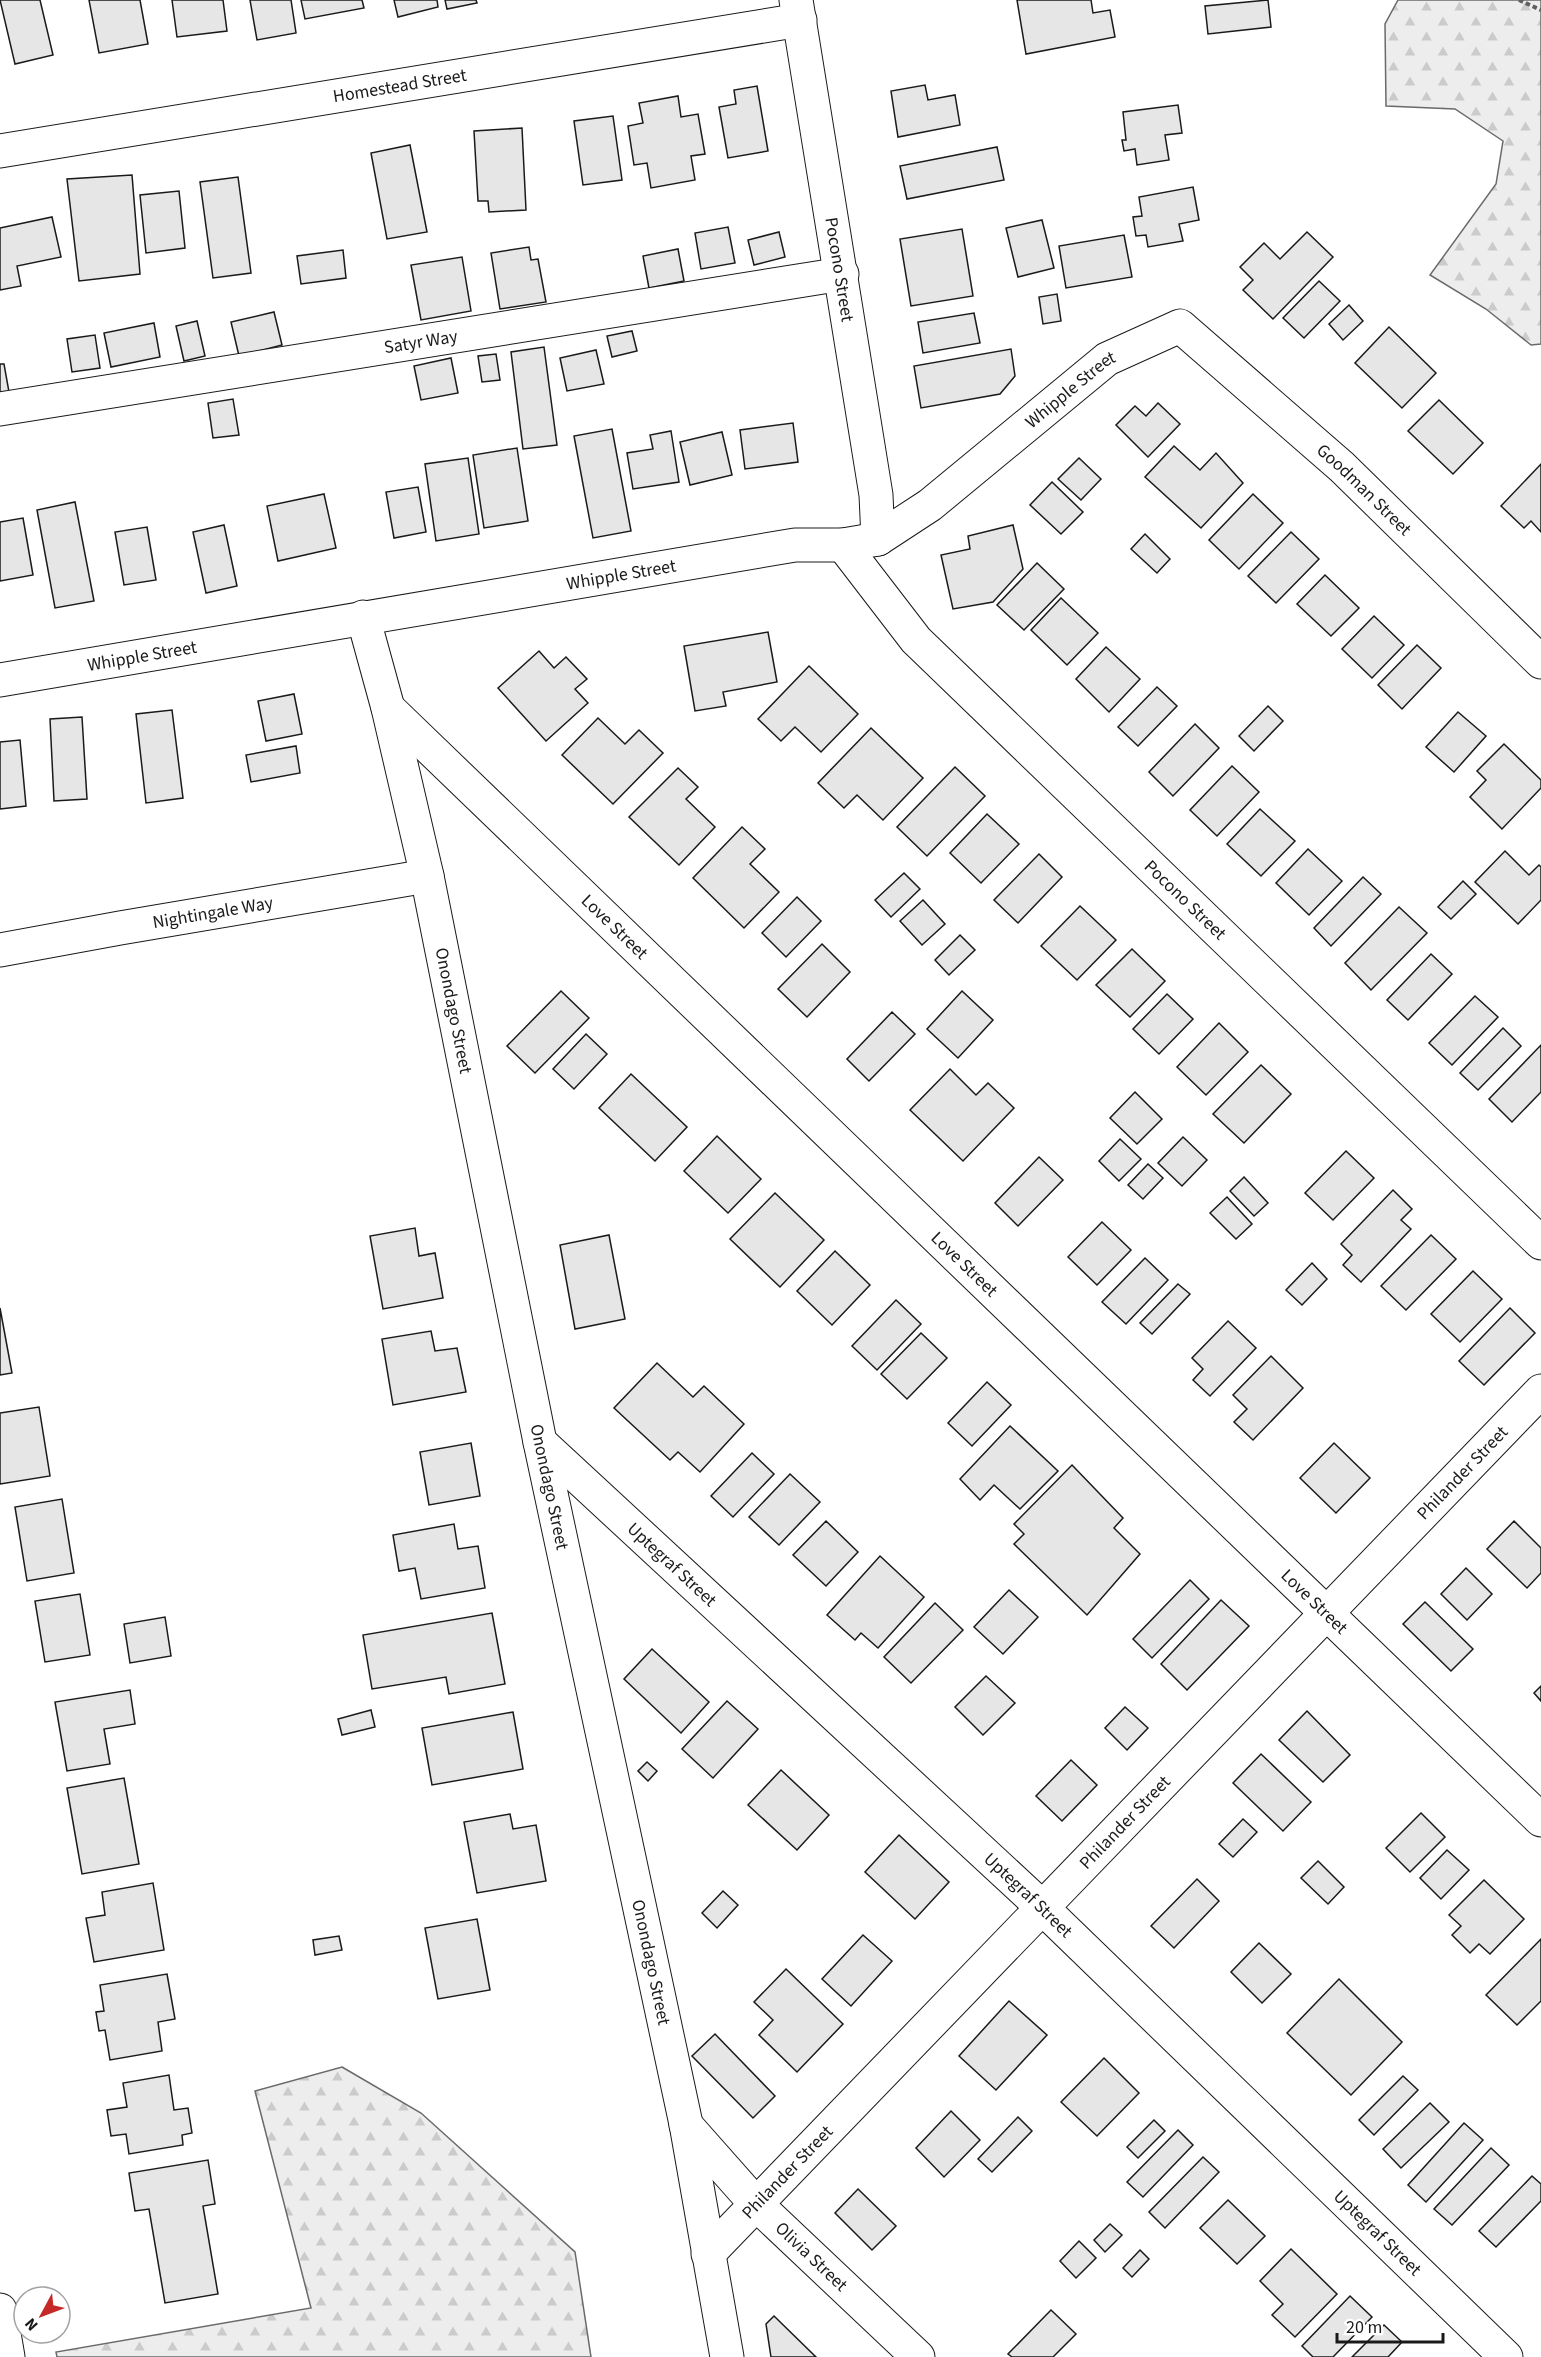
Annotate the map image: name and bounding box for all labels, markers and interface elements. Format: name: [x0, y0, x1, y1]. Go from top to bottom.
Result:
street label: Homestead Street: [331, 63, 468, 109]
street label: Pocono Street: [818, 216, 860, 324]
street label: Satyr Way: [382, 324, 460, 360]
street label: Whipple Street: [1020, 345, 1120, 434]
street label: Goodman Street: [1311, 438, 1417, 542]
street label: Whipple Street: [565, 553, 678, 597]
street label: Whipple Street: [85, 635, 199, 678]
street label: Pocono Street: [1138, 855, 1232, 946]
street label: Love Street: [575, 889, 653, 965]
street label: Nightingale Way: [151, 890, 275, 935]
street label: Onondago Street: [429, 945, 478, 1076]
street label: Love Street: [925, 1226, 1003, 1303]
street label: Philander Street: [1411, 1420, 1514, 1526]
street label: Onondago Street: [524, 1422, 575, 1552]
street label: Uptegraf Street: [621, 1517, 722, 1613]
street label: Love Street: [1275, 1564, 1353, 1640]
street label: Philander Street: [1074, 1770, 1176, 1875]
street label: Uptegraf Street: [978, 1847, 1078, 1944]
street label: Onondago Street: [625, 1897, 676, 2027]
street label: Philander Street: [736, 2120, 839, 2225]
street label: Uptegraf Street: [1328, 2184, 1427, 2282]
street label: Olivia Street: [769, 2216, 853, 2297]
north arrow: [12, 2285, 72, 2345]
scale bar: [1337, 2306, 1444, 2344]
text: N: [20, 2313, 43, 2335]
text: 20 m: [1346, 2315, 1382, 2340]

